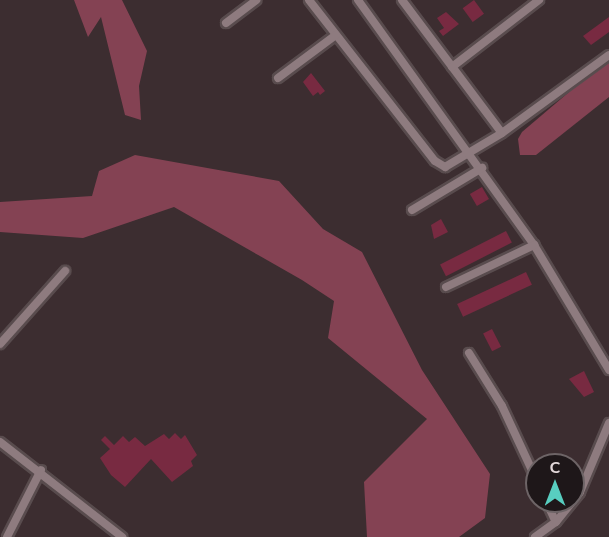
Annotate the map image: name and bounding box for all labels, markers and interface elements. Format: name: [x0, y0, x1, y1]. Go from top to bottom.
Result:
north arrow: [525, 453, 585, 513]
text: С: [550, 457, 560, 477]

